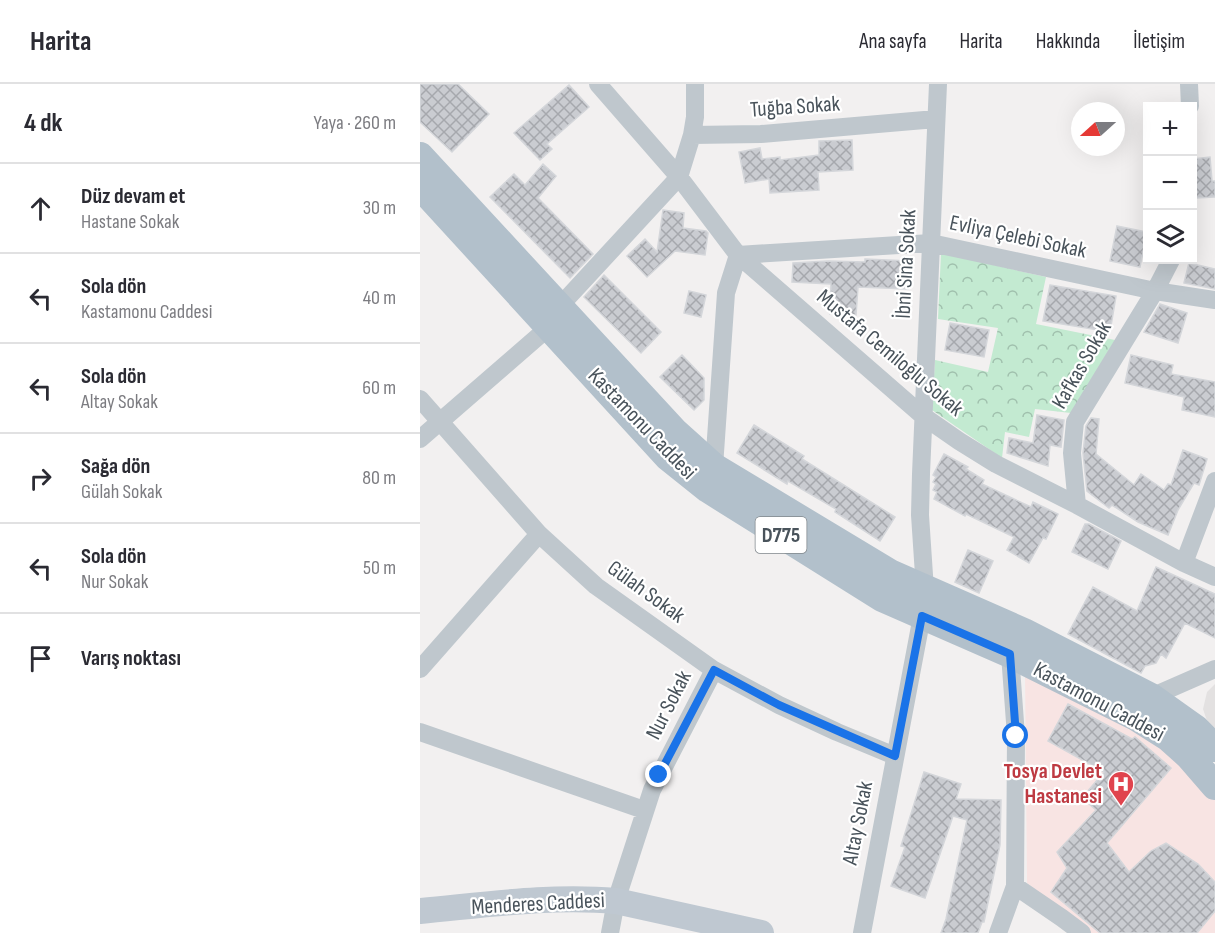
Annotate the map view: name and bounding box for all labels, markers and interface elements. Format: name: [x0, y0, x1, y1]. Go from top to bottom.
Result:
text: Harita: [30, 25, 91, 58]
text: Ana sayfa: [859, 29, 927, 54]
text: Harita: [960, 29, 1003, 54]
text: Hakkında: [1036, 29, 1100, 54]
text: İletişim: [1133, 29, 1185, 54]
street label: Tuğba Sokak: [749, 90, 842, 124]
north arrow: [1071, 102, 1125, 156]
map controls: [1143, 102, 1197, 264]
button: +: [1143, 102, 1197, 156]
text: 4 dk: [24, 108, 62, 139]
text: Yaya · 260 m: [314, 111, 396, 135]
button: −: [1143, 156, 1197, 210]
text: Düz devam et: [81, 183, 185, 210]
icon: ahead: [24, 192, 57, 225]
text: 30 m: [363, 196, 396, 220]
street label: İbni Sina Sokak: [890, 208, 922, 319]
street label: Evliya Çelebi Sokak: [947, 209, 1089, 265]
text: Hastane Sokak: [81, 210, 179, 234]
button: layers: [1143, 210, 1197, 264]
text: Sola dön: [81, 273, 146, 300]
icon: left: [24, 282, 57, 315]
street label: Mustafa Cemiloğlu Sokak: [811, 284, 969, 423]
text: 40 m: [363, 286, 396, 310]
text: Kastamonu Caddesi: [81, 300, 212, 324]
street label: Kafkas Sokak: [1046, 316, 1118, 414]
text: Sola dön: [81, 363, 146, 390]
street label: Kastamonu Caddesi: [582, 363, 702, 485]
icon: left: [24, 372, 57, 405]
text: 60 m: [362, 376, 396, 400]
text: Altay Sokak: [81, 390, 158, 414]
text: Sağa dön: [81, 453, 150, 480]
icon: right: [24, 462, 57, 495]
text: 80 m: [362, 466, 396, 490]
text: Gülah Sokak: [81, 480, 162, 504]
road number: D775: [756, 517, 806, 553]
text: Sola dön: [81, 543, 146, 570]
icon: left: [24, 552, 57, 585]
street label: Gülah Sokak: [602, 555, 691, 630]
text: 50 m: [363, 556, 396, 580]
text: Nur Sokak: [81, 570, 148, 594]
icon: arrive: [24, 642, 57, 675]
text: Varış noktası: [81, 645, 181, 672]
street label: Kastamonu Caddesi: [1029, 656, 1169, 748]
street label: Nur Sokak: [640, 665, 698, 744]
route start: [1002, 722, 1028, 748]
place label: Tosya Devlet Hastanesi: [1004, 758, 1102, 810]
route end: [645, 761, 671, 787]
hospital icon: Tosya Devlet Hastanesi: [1106, 769, 1136, 807]
street label: Altay Sokak: [836, 778, 879, 868]
street label: Menderes Caddesi: [471, 887, 605, 921]

